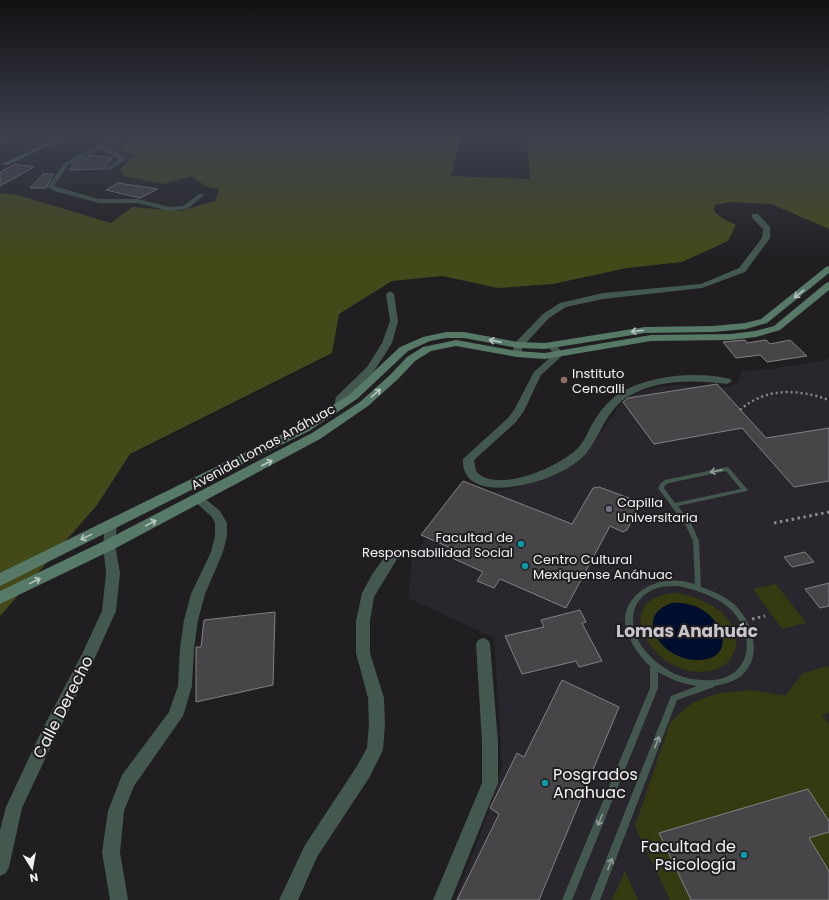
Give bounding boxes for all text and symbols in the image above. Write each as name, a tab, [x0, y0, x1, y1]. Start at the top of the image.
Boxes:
one-way arrow	[793, 289, 804, 298]
one-way arrow	[631, 327, 644, 334]
one-way arrow	[489, 337, 502, 345]
place label: Instituto Cencalli	[572, 364, 625, 398]
marker: Instituto Cencalli	[559, 375, 569, 385]
one-way arrow	[371, 389, 381, 398]
street label: Avenida Lomas Anáhuac	[187, 399, 339, 495]
one-way arrow	[260, 459, 272, 466]
one-way arrow	[710, 468, 723, 476]
place label: Capilla Universitaria	[617, 493, 698, 527]
marker: Capilla Universitaria	[604, 504, 614, 514]
one-way arrow	[145, 519, 157, 526]
place label: Facultad de Responsabilidad Social	[362, 528, 513, 562]
one-way arrow	[81, 534, 93, 541]
marker: Facultad de Responsabilidad Social	[516, 539, 526, 549]
place label: Centro Cultural Mexiquense Anáhuac	[533, 550, 673, 584]
marker: Centro Cultural Mexiquense Anáhuac	[520, 561, 530, 571]
one-way arrow	[29, 577, 41, 584]
district label: Lomas Anahuác	[616, 619, 758, 643]
street label: Calle Derecho	[27, 652, 99, 762]
one-way arrow	[653, 737, 661, 749]
place label: Posgrados Anahuac	[553, 763, 638, 804]
marker: Posgrados Anahuac	[540, 778, 550, 788]
one-way arrow	[596, 813, 603, 825]
place label: Facultad de Psicología	[641, 835, 736, 876]
north arrow	[12, 848, 52, 888]
marker: Facultad de Psicología	[739, 850, 749, 860]
one-way arrow	[606, 858, 614, 870]
text: N	[28, 869, 39, 886]

